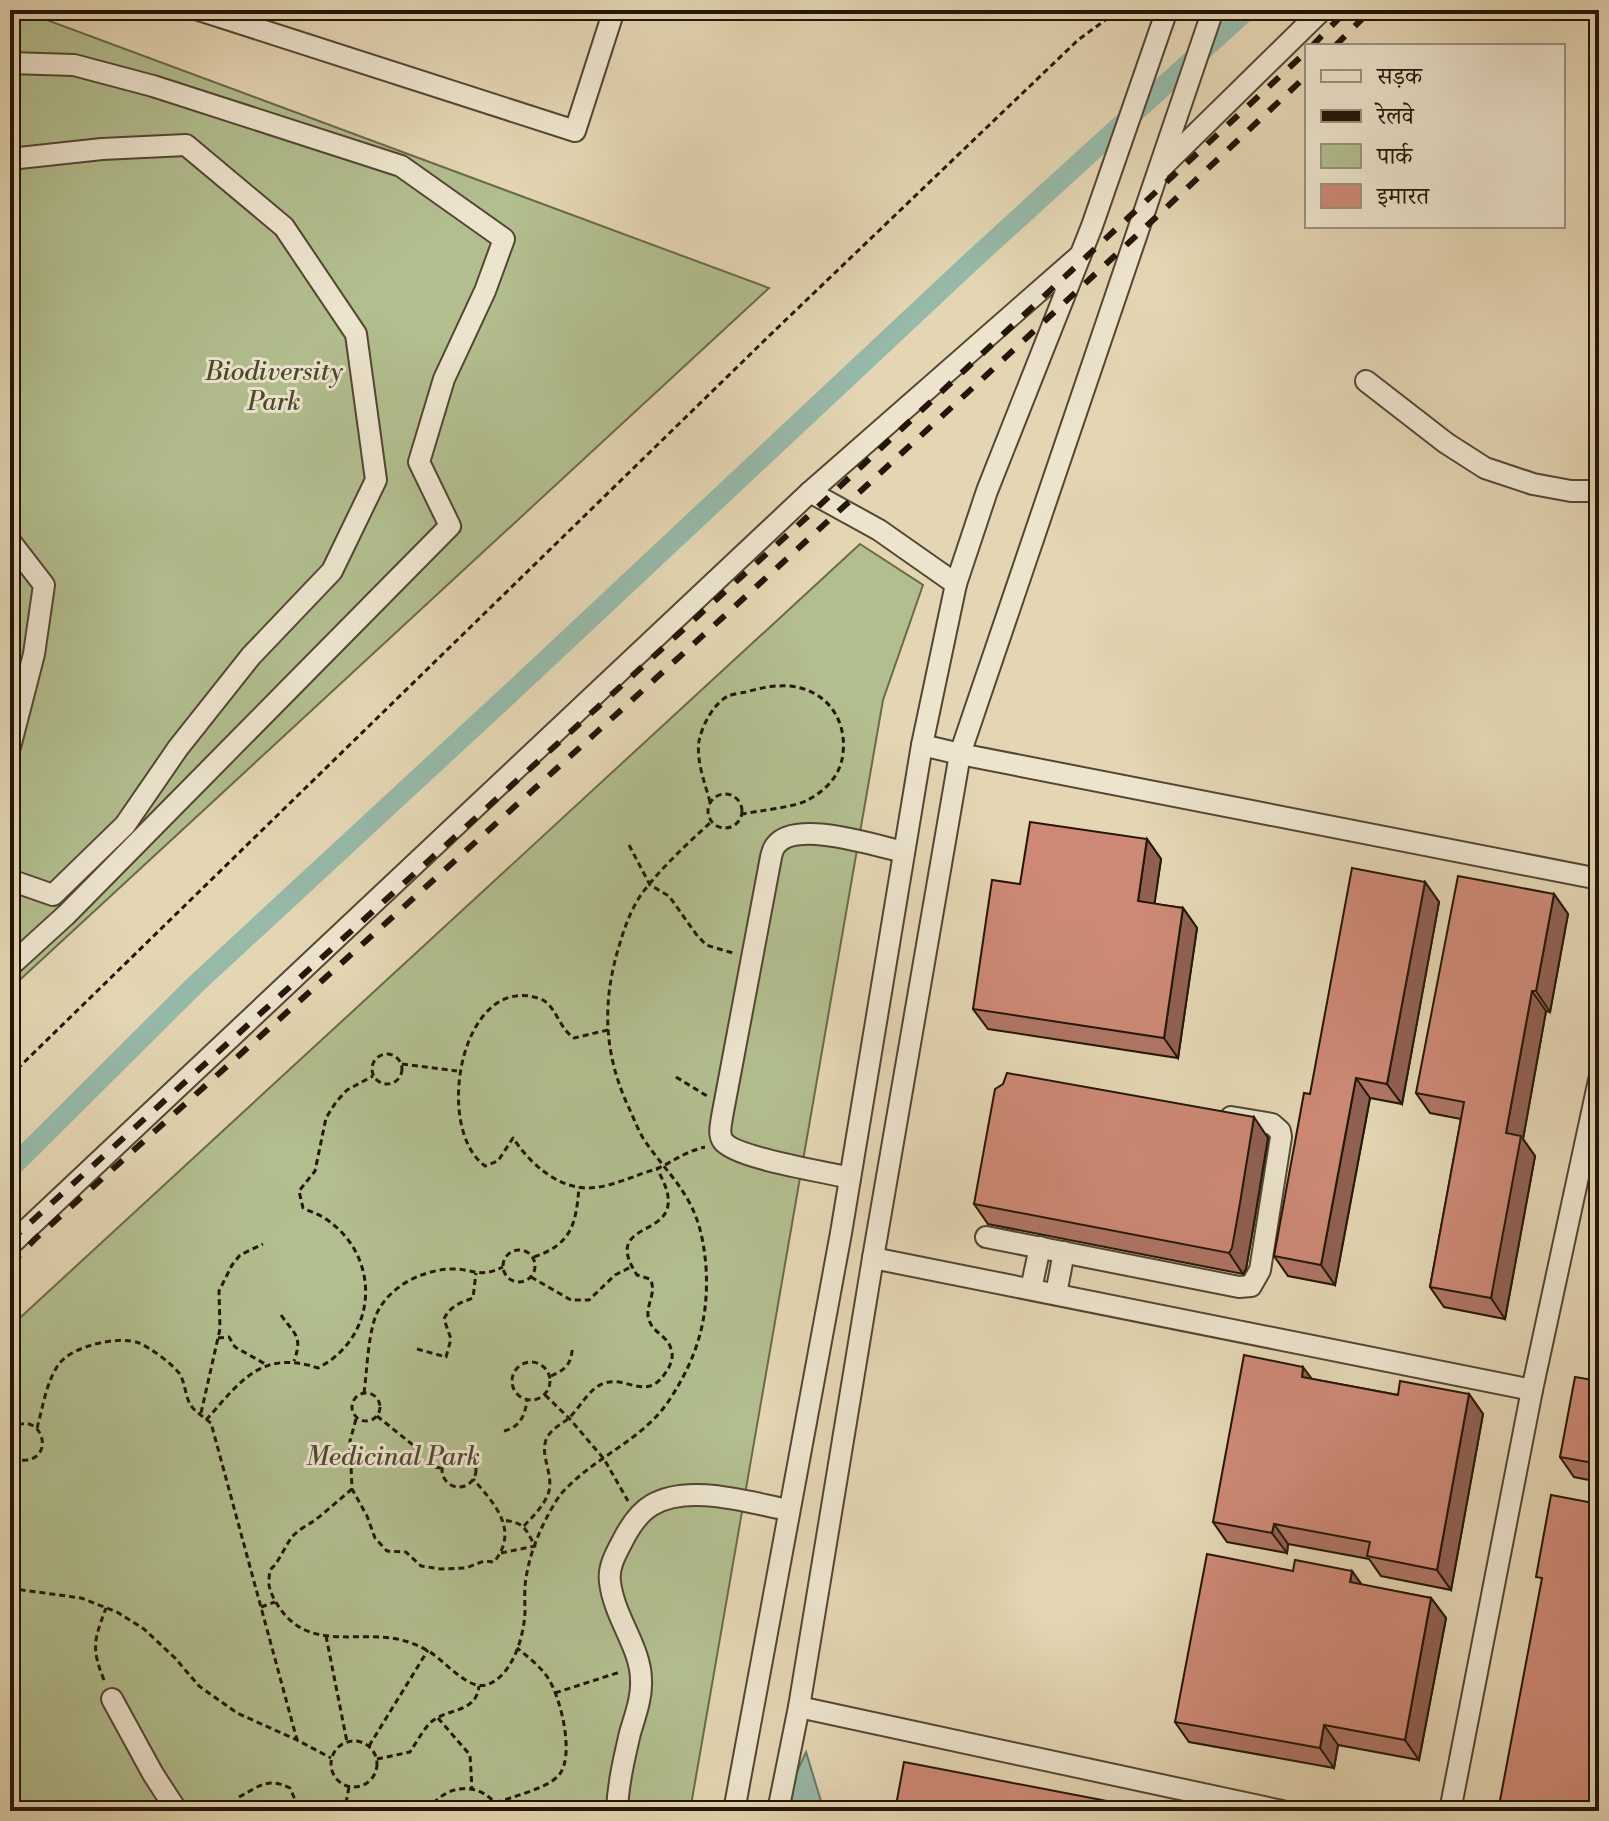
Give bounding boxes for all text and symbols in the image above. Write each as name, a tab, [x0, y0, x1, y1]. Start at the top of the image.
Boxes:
legend	[1305, 44, 1565, 228]
text: सड़क	[1376, 62, 1424, 92]
text: रेलवे	[1374, 102, 1416, 132]
text: पार्क	[1376, 142, 1414, 172]
text: इमारत	[1376, 182, 1430, 212]
park label: Biodiversity Park	[204, 356, 343, 418]
park label: Medicinal Park	[306, 1441, 480, 1473]

